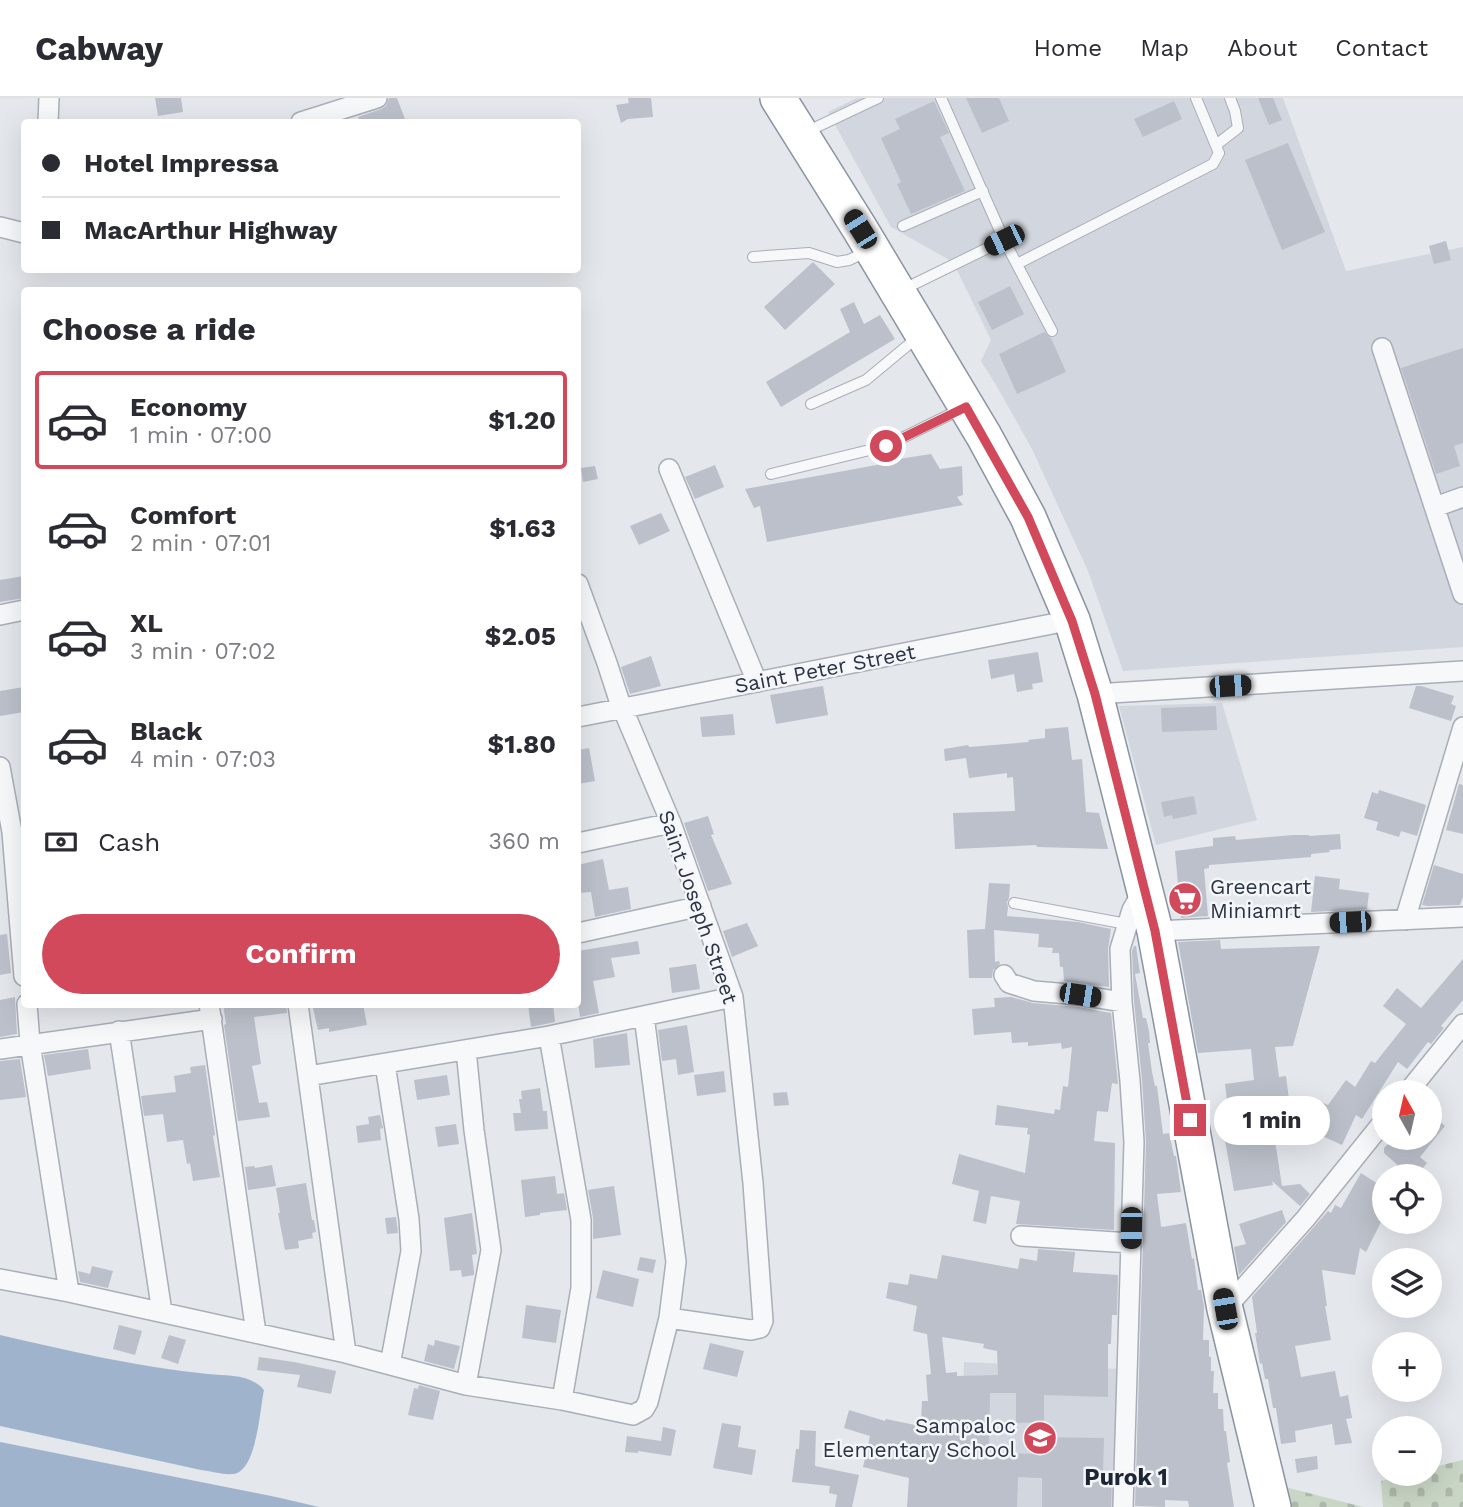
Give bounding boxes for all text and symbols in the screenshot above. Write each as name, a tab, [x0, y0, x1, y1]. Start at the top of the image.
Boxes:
text: Cabway	[35, 29, 163, 68]
text: Home	[1034, 34, 1102, 62]
text: Map	[1140, 34, 1189, 62]
text: About	[1227, 34, 1297, 62]
text: Contact	[1335, 34, 1428, 62]
text: Hotel Impressa	[84, 148, 279, 178]
car	[840, 206, 881, 252]
text: MacArthur Highway	[84, 215, 337, 245]
car	[981, 221, 1028, 259]
text: Choose a ride	[42, 310, 256, 348]
icon: car	[46, 389, 109, 452]
text: Economy	[130, 392, 247, 422]
text: $1.20	[488, 405, 556, 435]
text: 1 min · 07:00	[130, 422, 272, 449]
route start	[870, 430, 902, 462]
icon: car	[46, 497, 109, 560]
text: Comfort	[130, 500, 236, 530]
text: $1.63	[489, 513, 556, 543]
text: 2 min · 07:01	[130, 530, 271, 557]
icon: car	[46, 605, 109, 668]
text: XL	[130, 608, 163, 638]
text: $2.05	[485, 621, 556, 651]
text: 3 min · 07:02	[130, 638, 276, 665]
street label: Saint Peter Street	[733, 639, 917, 698]
car	[1209, 674, 1252, 698]
icon: car	[46, 713, 109, 776]
text: Black	[130, 716, 202, 746]
text: $1.80	[488, 729, 556, 759]
text: 4 min · 07:03	[130, 746, 276, 773]
street label: Saint Joseph Street	[654, 807, 743, 1007]
icon: cash	[42, 823, 80, 861]
text: Cash	[98, 827, 160, 857]
text: 360 m	[489, 828, 560, 855]
place label: Greencart Miniamrt	[1210, 874, 1311, 923]
supermarket icon: Greencart Miniamrt	[1166, 880, 1204, 918]
car	[1329, 910, 1372, 934]
button: Confirm	[42, 914, 560, 994]
car	[1058, 981, 1103, 1009]
north arrow	[1372, 1080, 1442, 1150]
map controls	[1372, 1080, 1442, 1486]
callout: 1 min	[1214, 1096, 1330, 1144]
route end	[1174, 1104, 1206, 1136]
text: 1 min	[1242, 1107, 1302, 1134]
button: locate	[1372, 1164, 1442, 1234]
car	[1121, 1207, 1142, 1249]
button: layers	[1372, 1248, 1442, 1318]
car	[1212, 1286, 1239, 1332]
button: +	[1372, 1332, 1442, 1402]
place label: Sampaloc Elementary School	[823, 1413, 1017, 1462]
button: −	[1372, 1416, 1442, 1486]
school or university icon: Sampaloc Elementary School	[1021, 1419, 1059, 1457]
district label: Purok 1	[1084, 1464, 1168, 1491]

